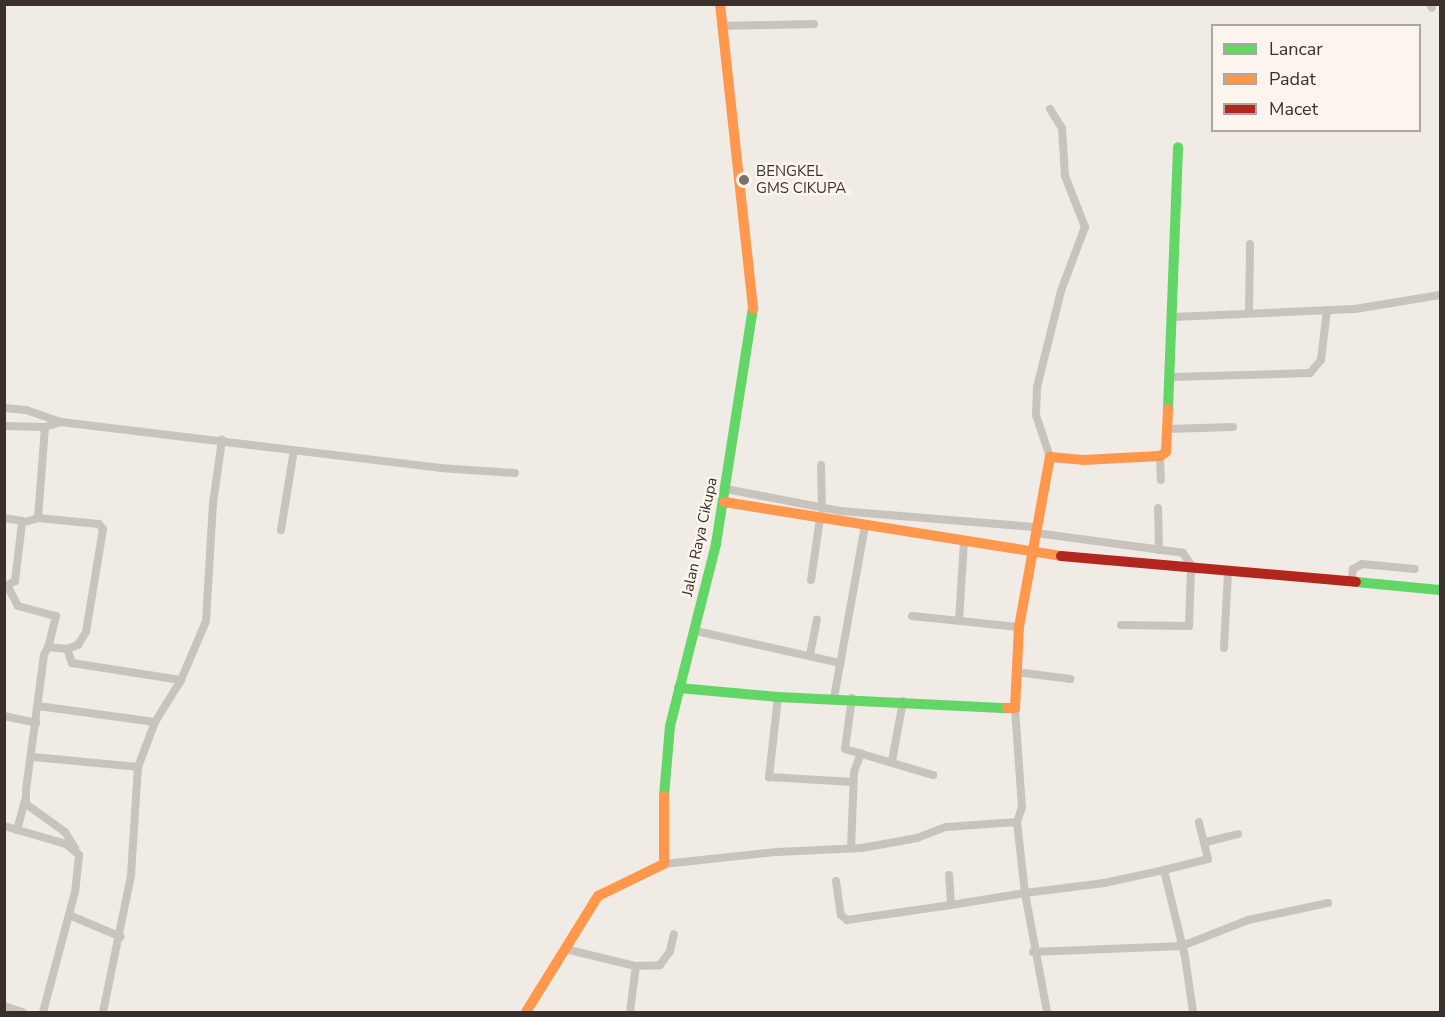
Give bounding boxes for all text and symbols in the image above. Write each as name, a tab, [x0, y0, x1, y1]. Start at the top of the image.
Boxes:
legend	[1211, 24, 1421, 132]
text: Lancar	[1269, 37, 1323, 61]
text: Padat	[1269, 67, 1316, 91]
text: Macet	[1269, 97, 1318, 121]
place label: BENGKEL GMS CIKUPA	[756, 162, 846, 197]
marker: BENGKEL GMS CIKUPA	[737, 173, 751, 187]
street label: Jalan Raya Cikupa	[679, 476, 721, 598]

